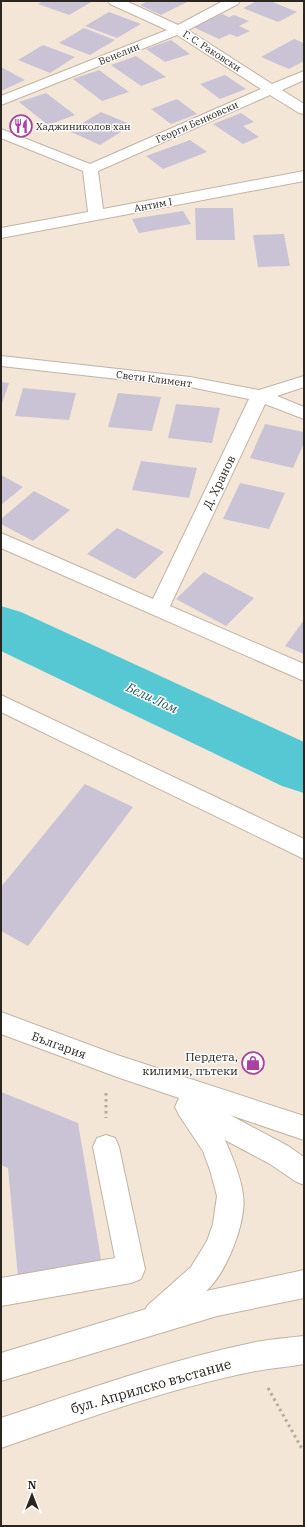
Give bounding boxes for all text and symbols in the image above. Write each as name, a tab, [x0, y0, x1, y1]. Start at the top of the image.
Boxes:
street label: Г. С. Раковски	[180, 27, 244, 75]
street label: Венелин	[97, 40, 142, 68]
street label: Георги Бенковски	[154, 98, 241, 146]
restaurant icon: Хаджиниколов хан	[8, 113, 34, 139]
place label: Хаджиниколов хан	[36, 120, 131, 133]
street label: Антим I	[133, 195, 173, 215]
street label: Свети Климент	[115, 368, 193, 390]
street label: Д. Хранов	[200, 452, 239, 511]
water label: Бели Лом	[123, 678, 181, 717]
street label: България	[30, 1028, 88, 1062]
place label: Пердета, килими, пътеки	[142, 1049, 238, 1078]
shop icon: Пердета, килими, пътеки	[240, 1050, 266, 1076]
street label: бул. Априлско въстание	[69, 1354, 233, 1418]
north arrow	[12, 1475, 52, 1515]
text: N	[28, 1478, 37, 1492]

